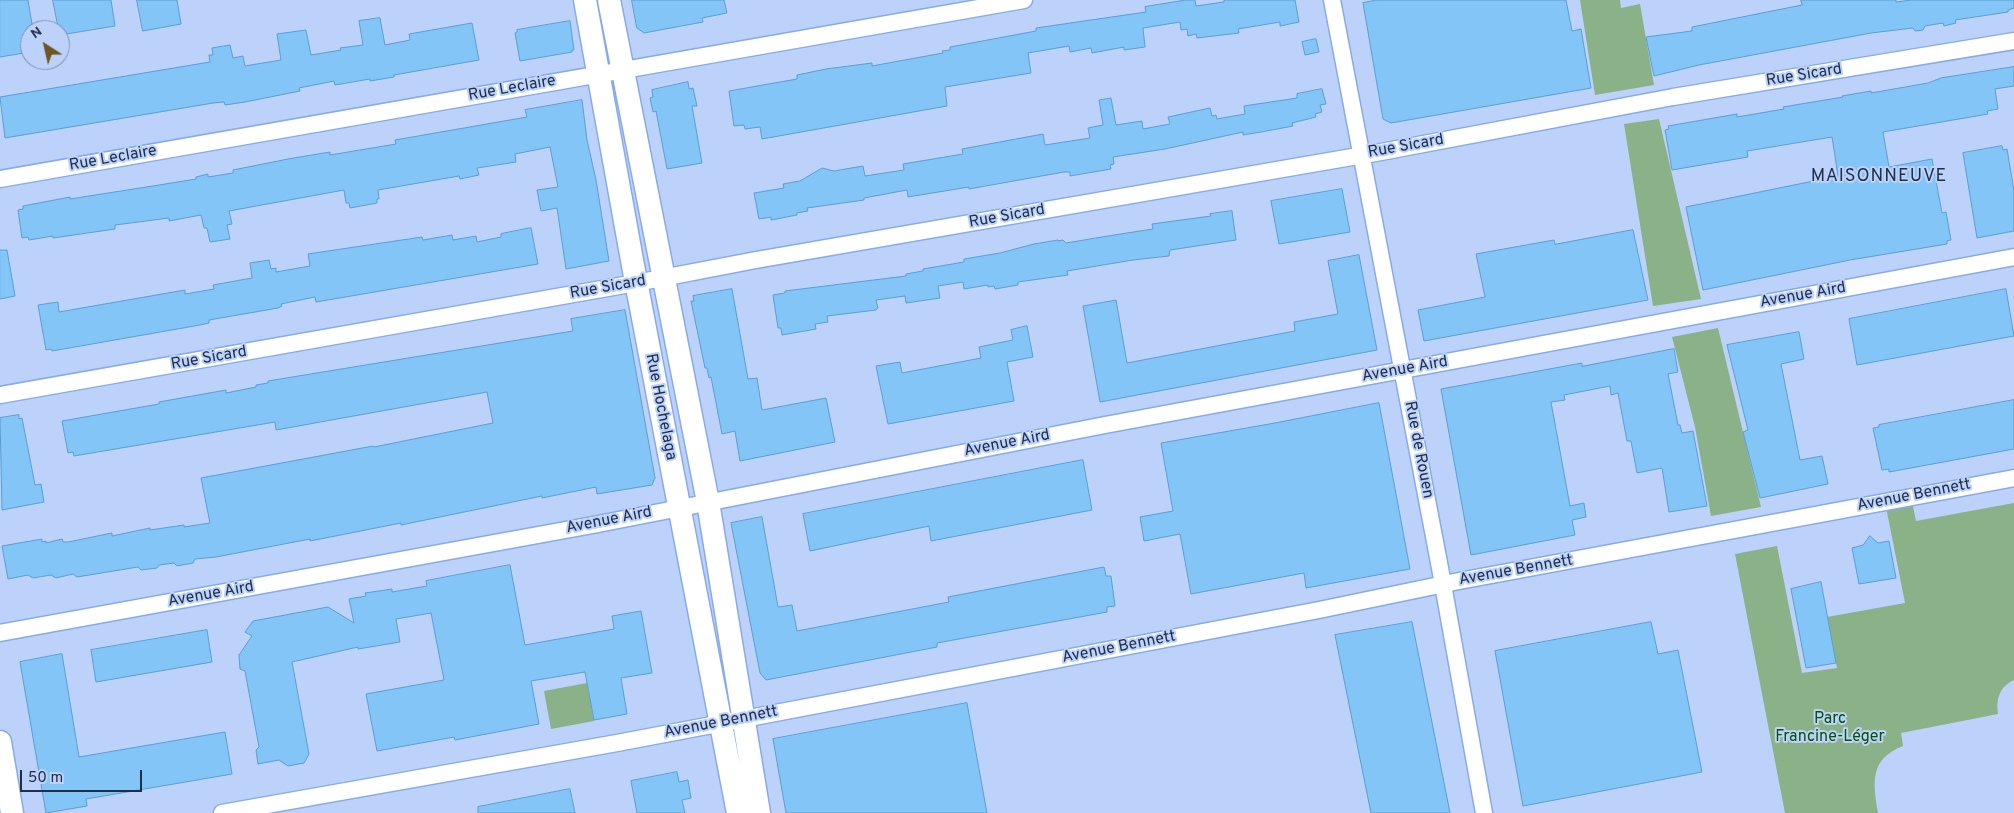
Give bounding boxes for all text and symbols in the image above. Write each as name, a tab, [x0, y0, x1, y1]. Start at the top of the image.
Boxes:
north arrow	[20, 20, 70, 70]
text: N	[28, 23, 46, 43]
street label: Rue Sicard	[1765, 61, 1843, 91]
street label: Rue Leclaire	[467, 72, 557, 106]
street label: Rue Sicard	[1367, 131, 1445, 163]
street label: Rue Leclaire	[68, 142, 158, 176]
district label: MAISONNEUVE	[1809, 166, 1949, 188]
street label: Rue Sicard	[968, 201, 1046, 233]
street label: Rue Sicard	[569, 272, 647, 304]
street label: Avenue Aird	[1758, 279, 1848, 313]
street label: Rue Sicard	[170, 343, 248, 375]
street label: Rue Hochelaga	[640, 352, 680, 462]
street label: Avenue Aird	[1360, 353, 1450, 387]
street label: Rue de Rouen	[1399, 400, 1437, 500]
street label: Avenue Aird	[962, 426, 1052, 462]
street label: Avenue Bennett	[1856, 476, 1972, 516]
street label: Avenue Aird	[564, 503, 654, 539]
street label: Avenue Bennett	[1457, 552, 1575, 590]
street label: Avenue Aird	[166, 578, 256, 612]
street label: Avenue Bennett	[1061, 628, 1177, 668]
street label: Avenue Bennett	[663, 703, 779, 743]
park label: Parc Francine-Léger	[1775, 710, 1885, 748]
scale bar	[22, 760, 145, 792]
text: 50 m	[28, 769, 63, 788]

